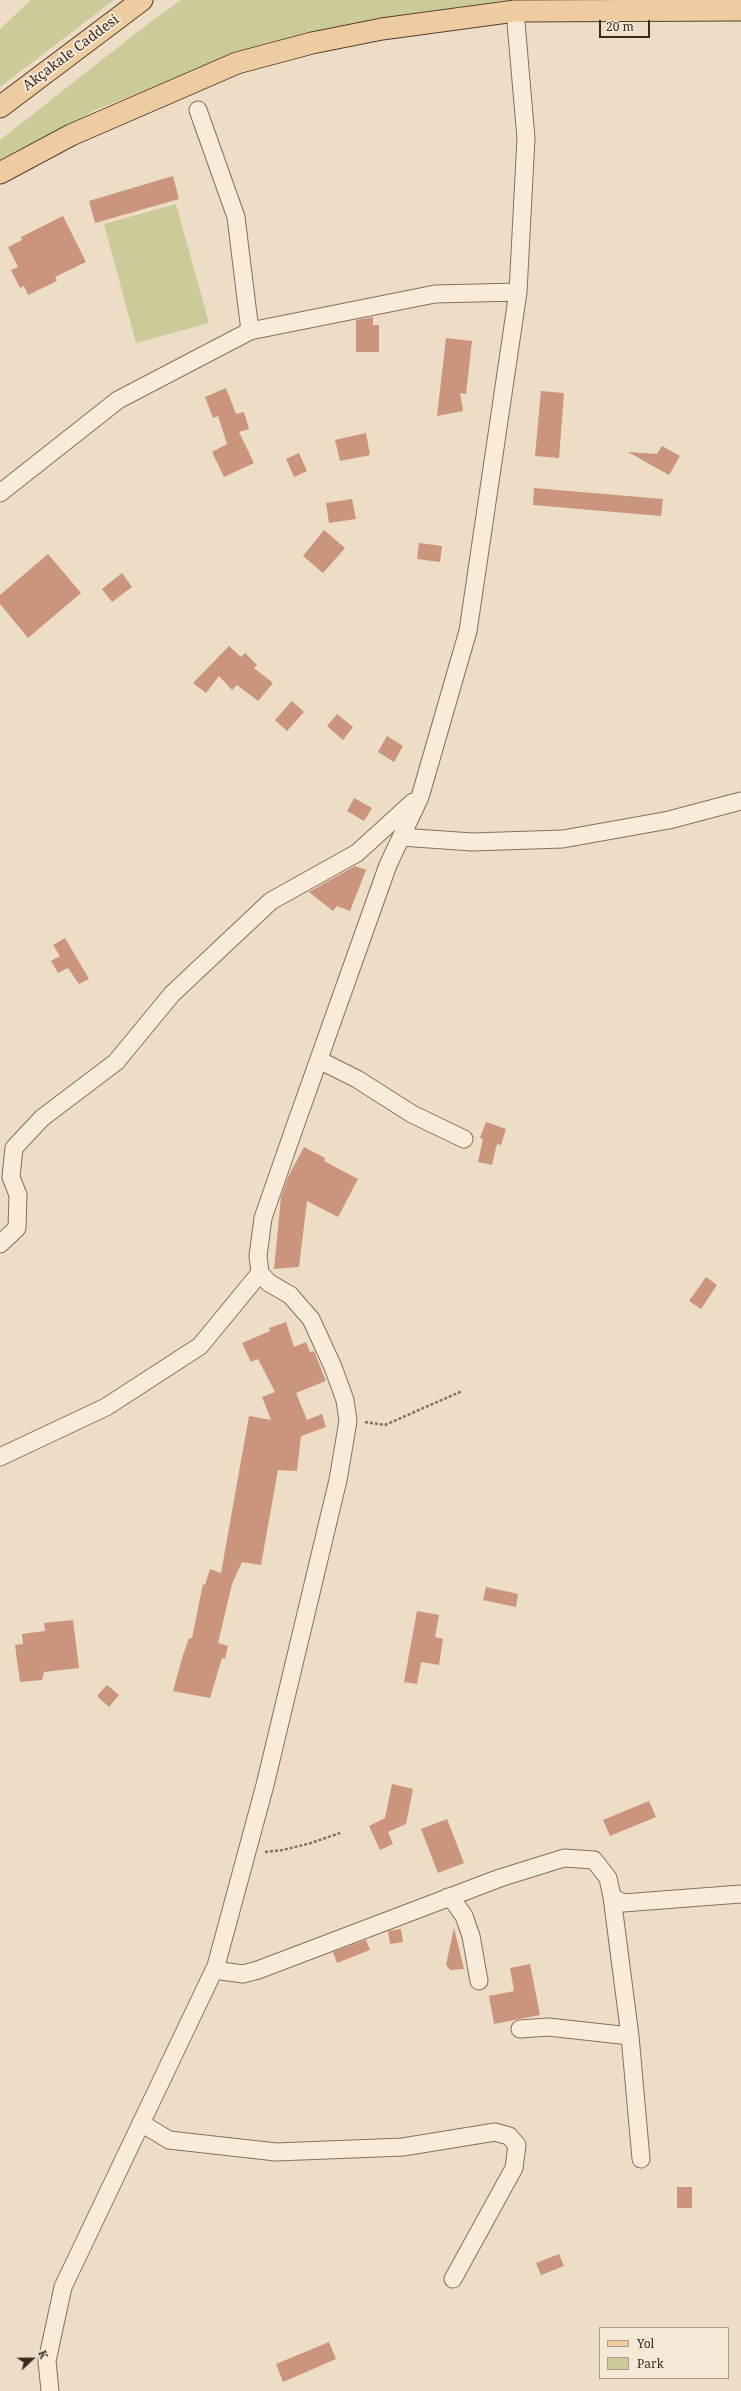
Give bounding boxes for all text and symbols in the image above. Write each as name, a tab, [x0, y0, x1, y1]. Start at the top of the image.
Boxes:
street label: Akçakale Caddesi	[20, 11, 122, 95]
scale bar	[601, 12, 652, 38]
text: 20 m	[606, 18, 634, 35]
legend	[599, 2327, 729, 2379]
text: Yol	[637, 2335, 654, 2352]
north arrow	[12, 2339, 52, 2379]
text: K	[35, 2348, 52, 2361]
text: Park	[637, 2355, 664, 2372]

